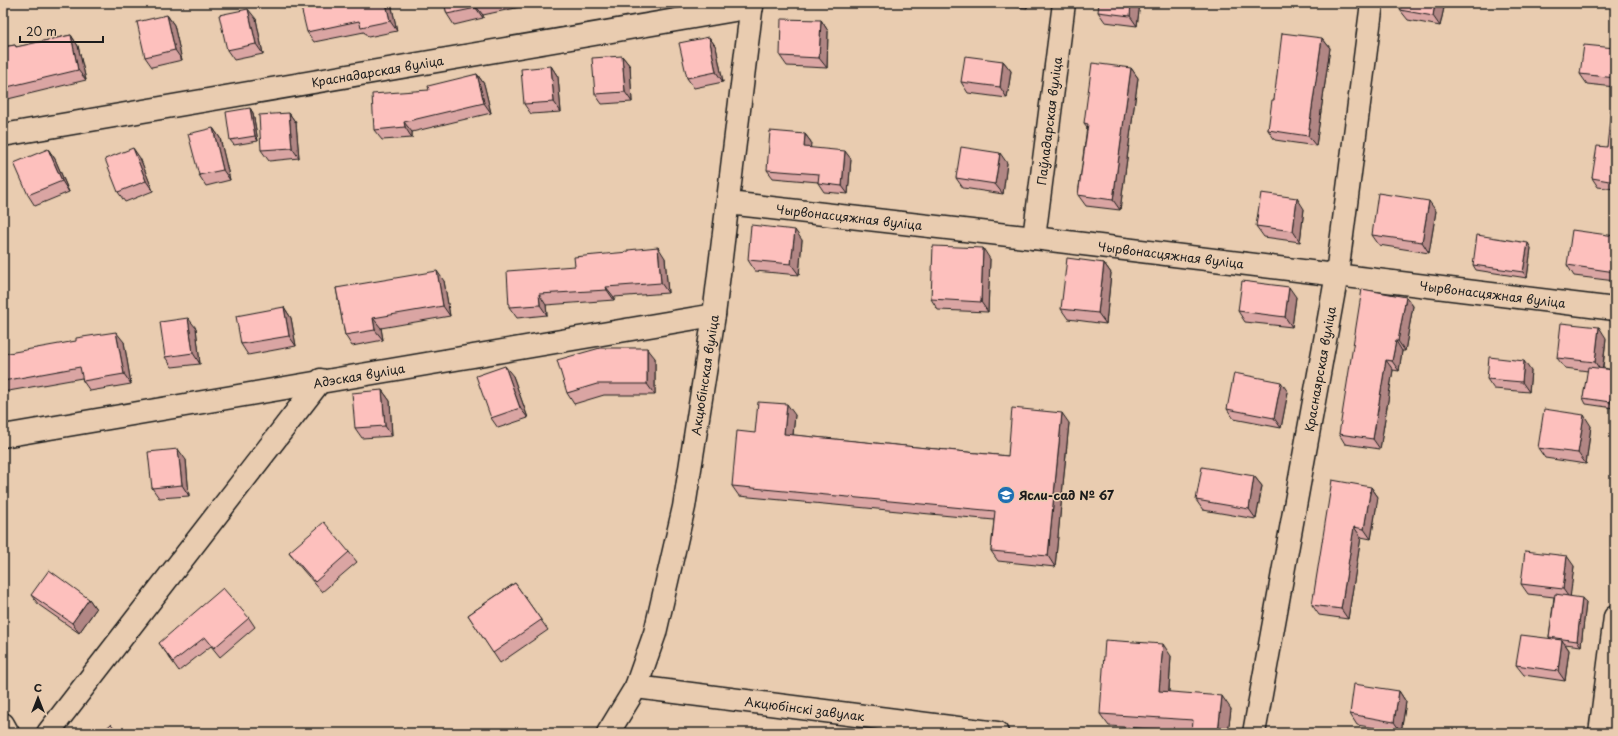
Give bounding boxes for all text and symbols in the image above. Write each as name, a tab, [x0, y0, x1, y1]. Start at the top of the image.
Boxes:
scale bar	[20, 18, 103, 44]
text: 20 m	[26, 22, 57, 40]
street label: Краснадарская вуліца	[310, 51, 446, 91]
street label: Паўладарская вуліца	[1032, 55, 1066, 186]
street label: Чырвонасцяжная вуліца	[775, 200, 924, 234]
street label: Чырвонасцяжная вуліца	[1097, 237, 1246, 273]
street label: Чырвонасцяжная вуліца	[1418, 276, 1567, 312]
street label: Краснаярская вуліца	[1300, 304, 1340, 433]
street label: Акцюбінская вуліца	[686, 313, 723, 437]
street label: Адэская вуліца	[312, 359, 407, 392]
school or university icon: Ясли-сад № 67	[996, 485, 1016, 505]
place label: Ясли-сад № 67	[1019, 486, 1114, 504]
north arrow	[18, 678, 58, 718]
text: С	[34, 679, 42, 696]
street label: Акцюбінскі завулак	[744, 692, 866, 725]

